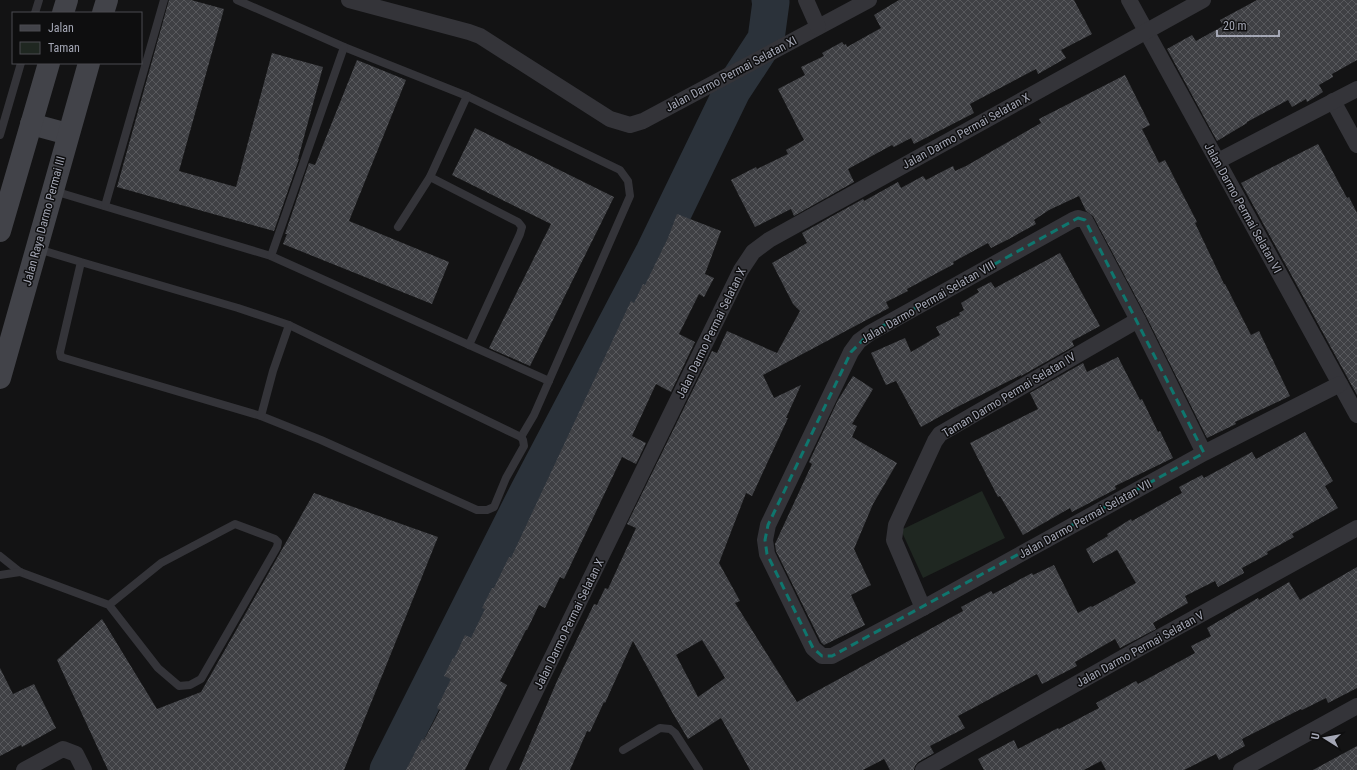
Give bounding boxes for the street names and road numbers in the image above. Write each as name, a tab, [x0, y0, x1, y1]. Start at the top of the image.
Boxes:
street label: Jalan Darmo Permai Selatan XI	[663, 33, 799, 115]
street label: Jalan Darmo Permai Selatan X	[900, 90, 1033, 172]
street label: Jalan Darmo Permai Selatan VI	[1201, 140, 1285, 276]
street label: Jalan Raya Darmo Permai III	[20, 155, 68, 287]
street label: Jalan Darmo Permai Selatan VIII	[858, 258, 998, 346]
street label: Jalan Darmo Permai Selatan X	[673, 265, 749, 401]
street label: Taman Darmo Permai Selatan IV	[940, 350, 1078, 440]
street label: Jalan Darmo Permai Selatan VII	[1016, 477, 1154, 561]
street label: Jalan Darmo Permai Selatan X	[531, 556, 607, 692]
street label: Jalan Darmo Permai Selatan V	[1074, 608, 1207, 690]

